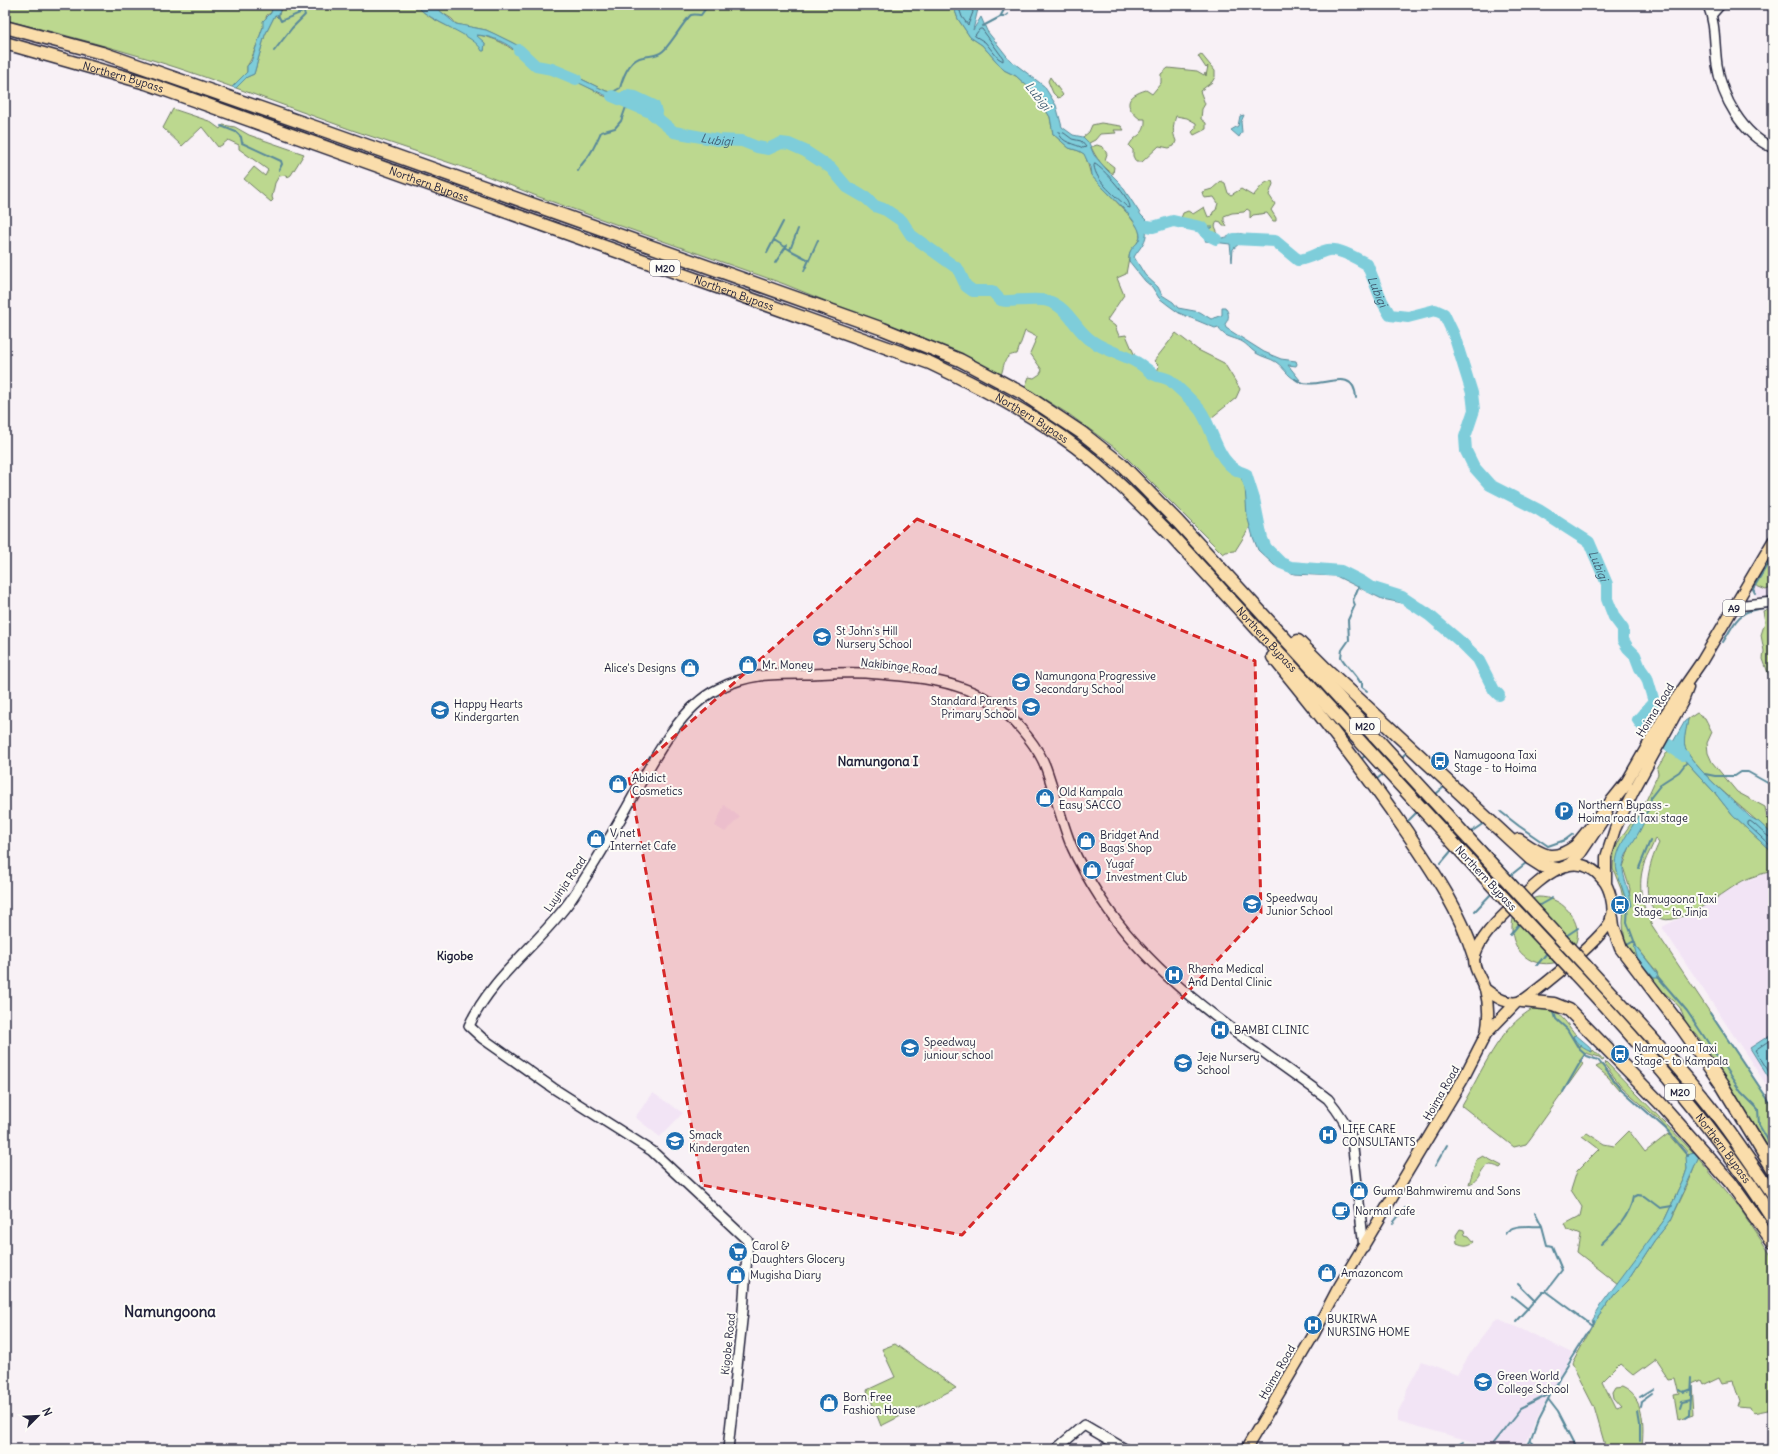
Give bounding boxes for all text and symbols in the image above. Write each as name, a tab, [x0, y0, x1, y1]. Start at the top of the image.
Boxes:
street label: Northern Bypass	[81, 58, 166, 96]
water label: Lubigi	[1022, 79, 1055, 114]
water label: Lubigi	[700, 130, 734, 148]
street label: Northern Bypass	[387, 163, 471, 205]
road number: M20	[650, 260, 680, 276]
street label: Northern Bypass	[692, 272, 776, 314]
water label: Lubigi	[1365, 274, 1392, 311]
street label: Northern Bypass	[993, 390, 1071, 446]
water label: Lubigi	[1586, 548, 1613, 584]
road number: A9	[1723, 600, 1745, 616]
street label: Northern Bypass	[1233, 604, 1300, 675]
place label: St John's Hill Nursery School	[836, 624, 912, 651]
school or university icon: St John's Hill Nursery School	[811, 626, 833, 648]
shop icon: Mr. Money	[737, 654, 759, 676]
street label: Nakibinge Road	[860, 655, 939, 677]
shop icon: Alice's Designs	[679, 657, 701, 679]
place label: Mr. Money	[762, 658, 813, 672]
place label: Alice's Designs	[604, 661, 676, 675]
place label: Namungona Progressive Secondary School	[1035, 669, 1156, 696]
school or university icon: Namungona Progressive Secondary School	[1010, 671, 1032, 693]
street label: Hoima Road	[1633, 680, 1677, 740]
place label: Standard Parents Primary School	[931, 694, 1017, 721]
school or university icon: Standard Parents Primary School	[1020, 696, 1042, 718]
place label: Happy Hearts Kindergarten	[454, 697, 523, 724]
school or university icon: Happy Hearts Kindergarten	[429, 699, 451, 721]
road number: M20	[1350, 718, 1380, 734]
place label: Namugoona Taxi Stage - to Hoima	[1454, 748, 1537, 775]
bus stop icon: Namugoona Taxi Stage - to Hoima	[1429, 750, 1451, 772]
district label: Namungona I	[837, 753, 919, 770]
place label: Abidict Cosmetics	[632, 771, 683, 798]
shop icon: Abidict Cosmetics	[607, 773, 629, 795]
place label: Old Kampala Easy SACCO	[1059, 785, 1123, 812]
shop icon: Old Kampala Easy SACCO	[1034, 787, 1056, 809]
place label: Northern Bypass - Hoima road Taxi stage	[1578, 798, 1688, 825]
parking icon: Northern Bypass - Hoima road Taxi stage	[1553, 800, 1575, 822]
place label: V net Internet Cafe	[610, 826, 676, 853]
shop icon: V net Internet Cafe	[585, 828, 607, 850]
place label: Bridget And Bags Shop	[1100, 828, 1159, 855]
shop icon: Bridget And Bags Shop	[1075, 830, 1097, 852]
street label: Northern Bypass	[1452, 843, 1520, 913]
street label: Luyinja Road	[541, 853, 590, 914]
place label: Yugaf Investment Club	[1106, 857, 1187, 884]
shop icon: Yugaf Investment Club	[1081, 859, 1103, 881]
place label: Speedway Junior School	[1266, 891, 1333, 918]
place label: Namugoona Taxi Stage - to Jinja	[1634, 892, 1717, 919]
school or university icon: Speedway Junior School	[1241, 893, 1263, 915]
bus stop icon: Namugoona Taxi Stage - to Jinja	[1609, 894, 1631, 916]
district label: Kigobe	[437, 948, 474, 964]
place label: Rhema Medical And Dental Clinic	[1188, 962, 1273, 989]
hospital icon: Rhema Medical And Dental Clinic	[1163, 964, 1185, 986]
hospital icon: BAMBI CLINIC	[1209, 1019, 1231, 1041]
place label: BAMBI CLINIC	[1234, 1023, 1309, 1037]
place label: Speedway juniour school	[923, 1035, 993, 1062]
school or university icon: Speedway juniour school	[899, 1037, 921, 1059]
place label: Namugoona Taxi Stage - to Kampala	[1634, 1041, 1728, 1068]
bus stop icon: Namugoona Taxi Stage - to Kampala	[1609, 1043, 1631, 1065]
place label: Jeje Nursery School	[1197, 1050, 1260, 1077]
school or university icon: Jeje Nursery School	[1172, 1052, 1194, 1074]
street label: Hoima Road	[1420, 1063, 1463, 1123]
road number: M20	[1665, 1084, 1695, 1100]
street label: Northern Bypass	[1693, 1111, 1754, 1186]
place label: LIFE CARE CONSULTANTS	[1342, 1122, 1416, 1149]
hospital icon: LIFE CARE CONSULTANTS	[1317, 1124, 1339, 1146]
place label: Smack Kindergaten	[689, 1128, 750, 1155]
school or university icon: Smack Kindergaten	[664, 1130, 686, 1152]
shop icon: Guma Bahmwiremu and Sons	[1348, 1180, 1370, 1202]
place label: Guma Bahmwiremu and Sons	[1373, 1184, 1521, 1198]
cafe icon: Normal cafe	[1330, 1200, 1352, 1222]
place label: Normal cafe	[1355, 1204, 1415, 1218]
place label: Carol & Daughters Glocery	[752, 1239, 845, 1266]
supermarket icon: Carol & Daughters Glocery	[727, 1241, 749, 1263]
shop icon: Amazoncom	[1316, 1262, 1338, 1284]
shop icon: Mugisha Diary	[725, 1264, 747, 1286]
place label: Amazoncom	[1341, 1266, 1403, 1280]
place label: Mugisha Diary	[750, 1268, 821, 1282]
district label: Namungoona	[124, 1302, 216, 1322]
street label: Kigobe Road	[718, 1312, 738, 1376]
place label: BUKIRWA NURSING HOME	[1327, 1312, 1410, 1339]
hospital icon: BUKIRWA NURSING HOME	[1302, 1314, 1324, 1336]
street label: Hoima Road	[1256, 1342, 1299, 1402]
place label: Green World College School	[1497, 1369, 1569, 1396]
school or university icon: Green World College School	[1472, 1371, 1494, 1393]
place label: Born Free Fashion House	[843, 1390, 915, 1417]
shop icon: Born Free Fashion House	[818, 1392, 840, 1414]
north arrow	[18, 1396, 58, 1436]
text: N	[39, 1406, 55, 1418]

